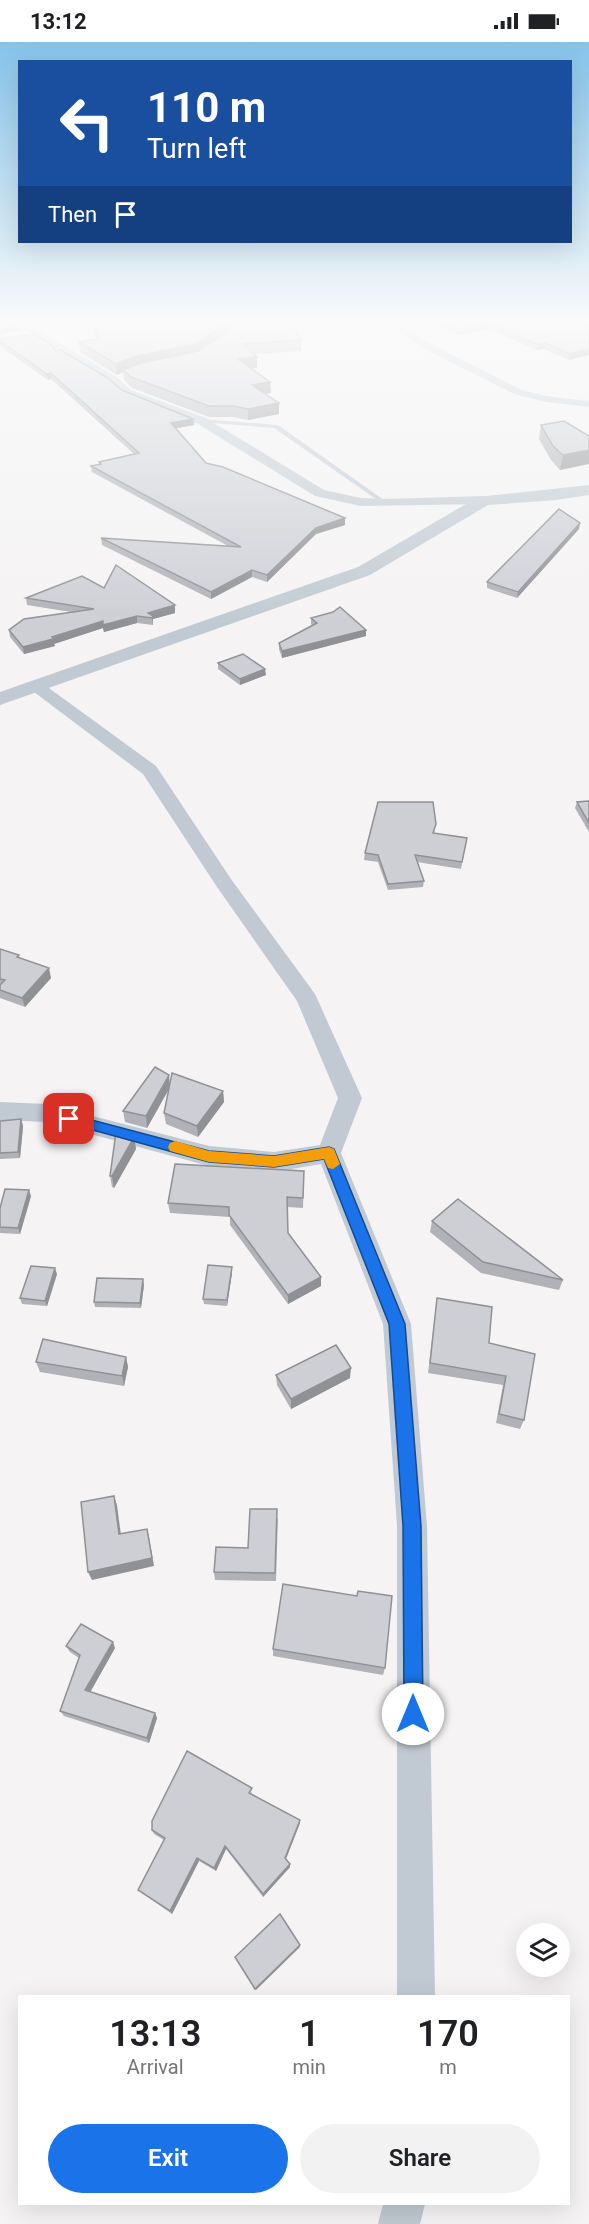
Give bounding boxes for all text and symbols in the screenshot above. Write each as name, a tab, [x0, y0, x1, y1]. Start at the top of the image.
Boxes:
text: 13:12	[30, 9, 87, 34]
text: 110 m	[147, 83, 266, 132]
icon: left	[48, 84, 126, 162]
text: Turn left	[147, 133, 247, 165]
icon: arrive	[109, 198, 142, 231]
text: Then	[48, 202, 97, 227]
pin	[43, 1093, 94, 1144]
icon: arrive	[52, 1102, 85, 1135]
position arrow	[381, 1682, 445, 1746]
map controls	[516, 1923, 570, 1977]
button: layers	[516, 1923, 570, 1977]
text: 13:13	[109, 2013, 201, 2055]
text: 1	[299, 2013, 319, 2055]
text: 170	[417, 2013, 479, 2055]
text: Arrival	[127, 2055, 184, 2079]
text: min	[292, 2055, 326, 2079]
text: m	[439, 2055, 457, 2079]
button: Exit	[48, 2124, 288, 2193]
button: Share	[300, 2124, 540, 2193]

